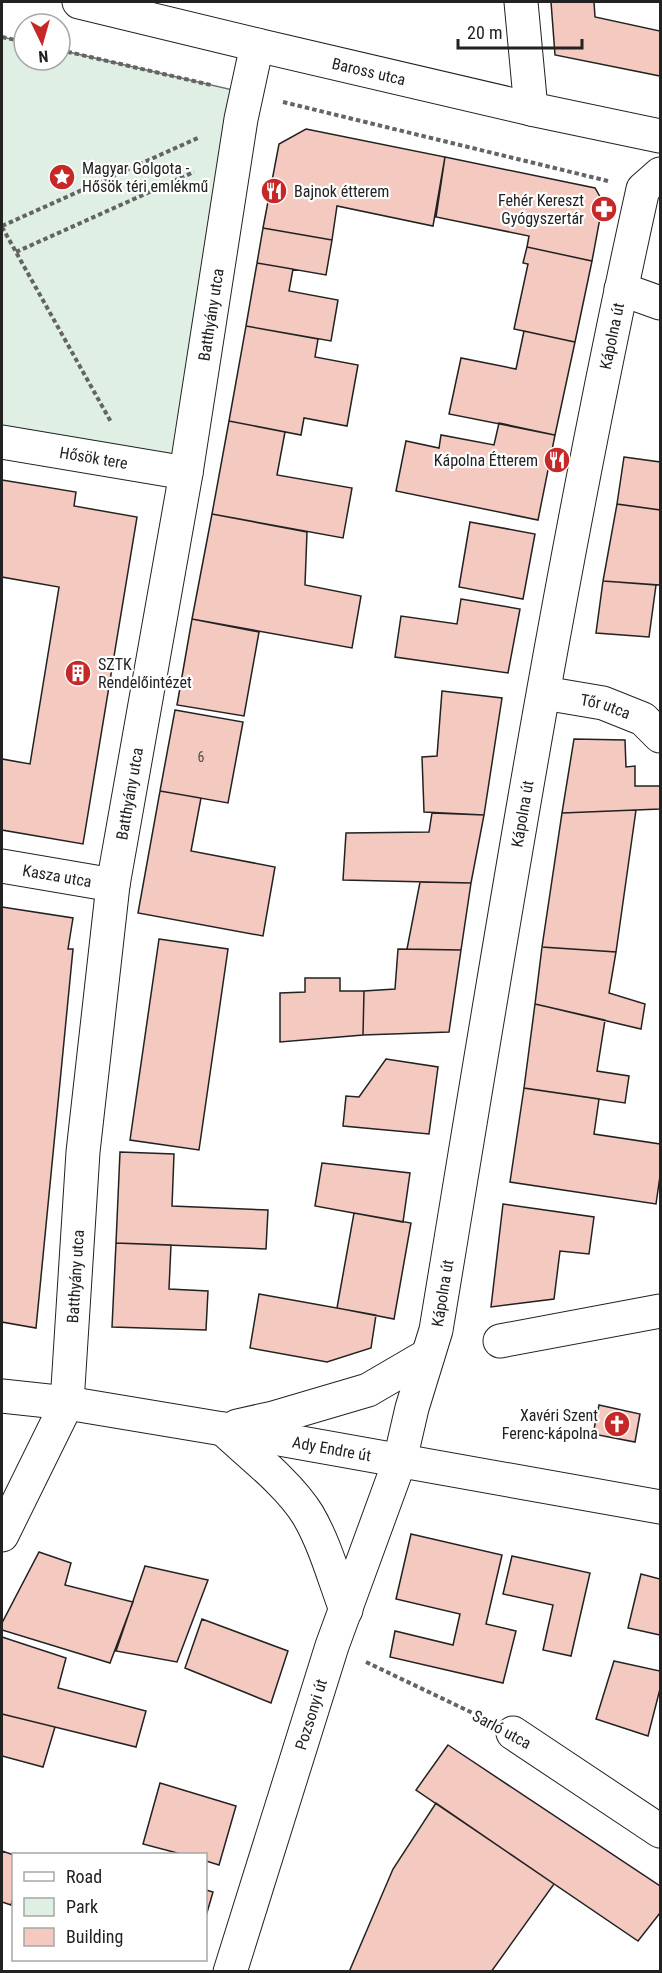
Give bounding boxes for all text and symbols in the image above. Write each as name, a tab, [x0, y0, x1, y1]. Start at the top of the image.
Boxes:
north arrow	[12, 12, 72, 72]
scale bar	[458, 12, 582, 50]
text: 20 m	[467, 22, 502, 43]
text: N	[38, 47, 49, 66]
street label: Baross utca	[330, 54, 407, 89]
place label: Magyar Golgota - Hősök téri emlékmű	[82, 159, 209, 196]
place icon: Magyar Golgota - Hősök téri emlékmű	[47, 162, 77, 192]
restaurant icon: Bajnok étterem	[259, 176, 289, 206]
place label: Bajnok étterem	[294, 182, 389, 201]
place label: Fehér Kereszt Gyógyszertár	[498, 191, 584, 228]
pharmacy icon: Fehér Kereszt Gyógyszertár	[589, 194, 619, 224]
street label: Batthyány utca	[195, 267, 228, 362]
street label: Kápolna út	[596, 301, 628, 371]
street label: Hősök tere	[58, 443, 129, 473]
restaurant icon: Kápolna Étterem	[542, 445, 572, 475]
place label: Kápolna Étterem	[434, 451, 538, 470]
place label: SZTK Rendelőintézet	[98, 655, 192, 692]
building icon: SZTK Rendelőintézet	[63, 658, 93, 688]
street label: Tőr utca	[579, 690, 633, 723]
street label: Batthyány utca	[112, 746, 147, 842]
house number: 6	[198, 749, 205, 765]
street label: Kápolna út	[507, 779, 538, 849]
street label: Kasza utca	[21, 861, 93, 891]
street label: Batthyány utca	[63, 1229, 88, 1324]
street label: Kápolna út	[428, 1258, 457, 1328]
place label: Xavéri Szent Ferenc-kápolna	[502, 1406, 598, 1443]
church icon: Xavéri Szent Ferenc-kápolna	[602, 1409, 632, 1439]
street label: Ady Endre út	[291, 1433, 373, 1465]
street label: Pozsonyi út	[291, 1676, 331, 1752]
street label: Sarló utca	[469, 1706, 534, 1753]
legend	[12, 1853, 207, 1961]
text: Road	[66, 1866, 102, 1887]
text: Park	[66, 1896, 98, 1917]
text: Building	[66, 1926, 123, 1947]

